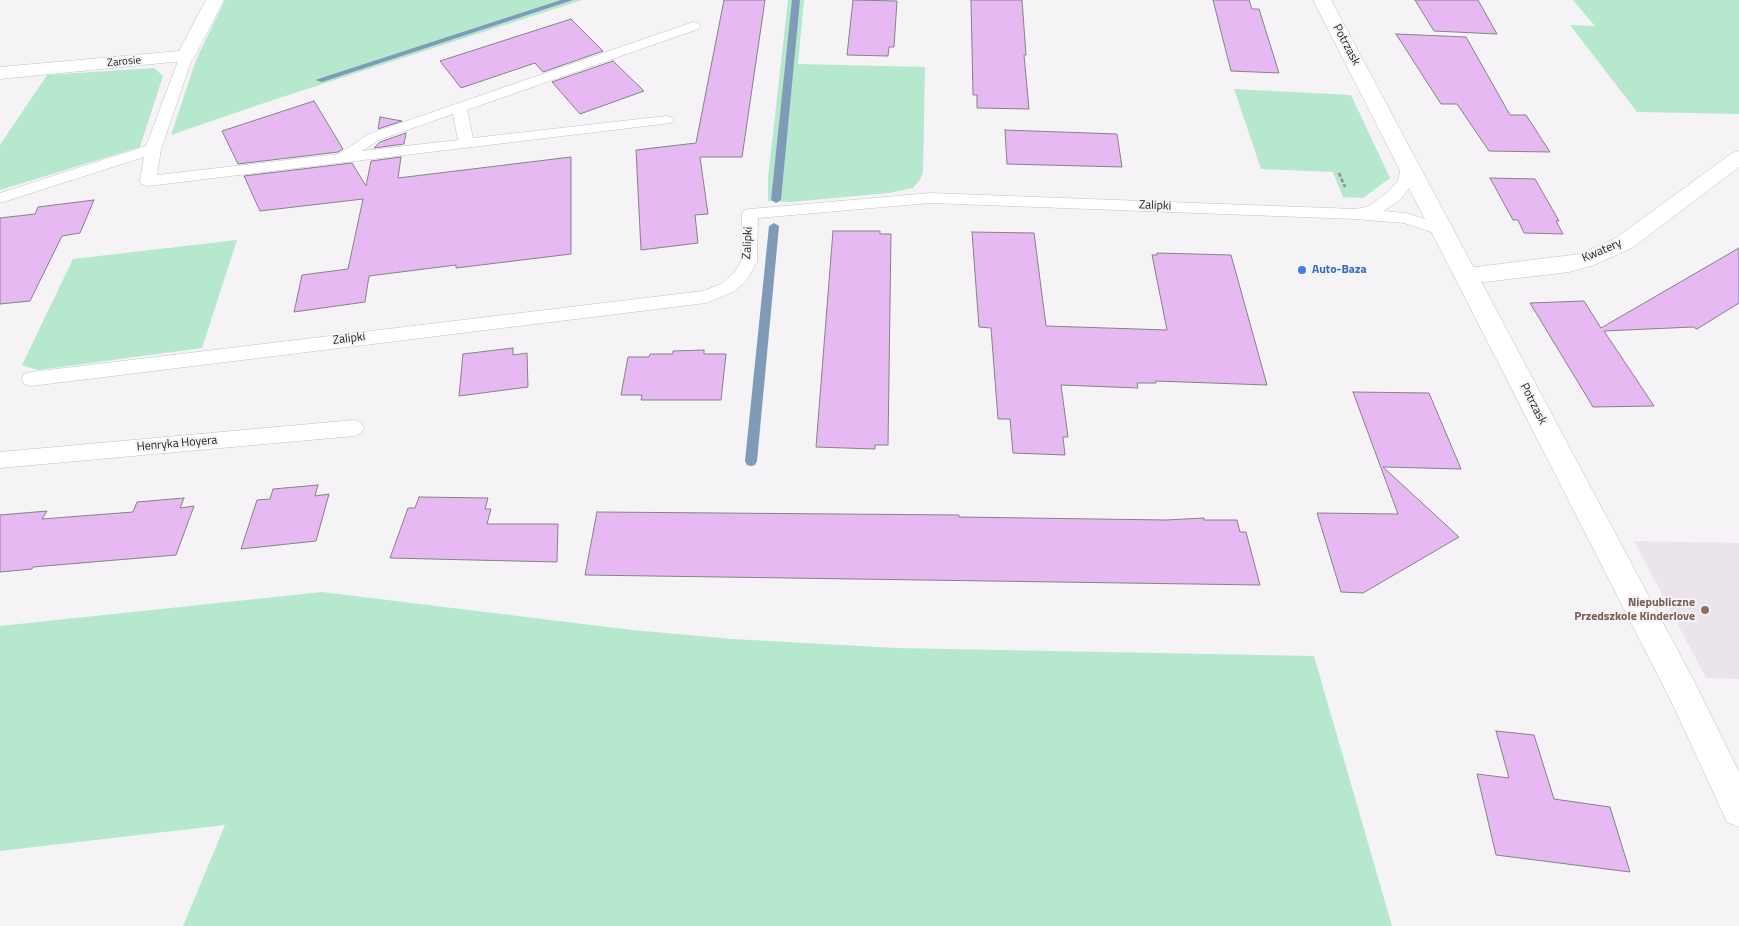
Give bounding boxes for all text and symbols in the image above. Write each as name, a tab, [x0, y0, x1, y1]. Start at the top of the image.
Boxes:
street label: Potrzask	[1329, 22, 1363, 68]
street label: Zarosie	[106, 54, 142, 70]
street label: Zalipki	[1138, 198, 1172, 214]
street label: Zalipki	[740, 226, 756, 260]
street label: Kwatery	[1580, 236, 1624, 266]
place label: Auto-Baza	[1312, 263, 1367, 277]
marker: Auto-Baza	[1296, 264, 1308, 276]
street label: Zalipki	[332, 330, 366, 348]
street label: Potrzask	[1516, 381, 1550, 427]
street label: Henryka Hoyera	[136, 433, 218, 455]
place label: Niepubliczne Przedszkole Kinderlove	[1574, 596, 1695, 624]
marker: Niepubliczne Przedszkole Kinderlove	[1699, 604, 1711, 616]

